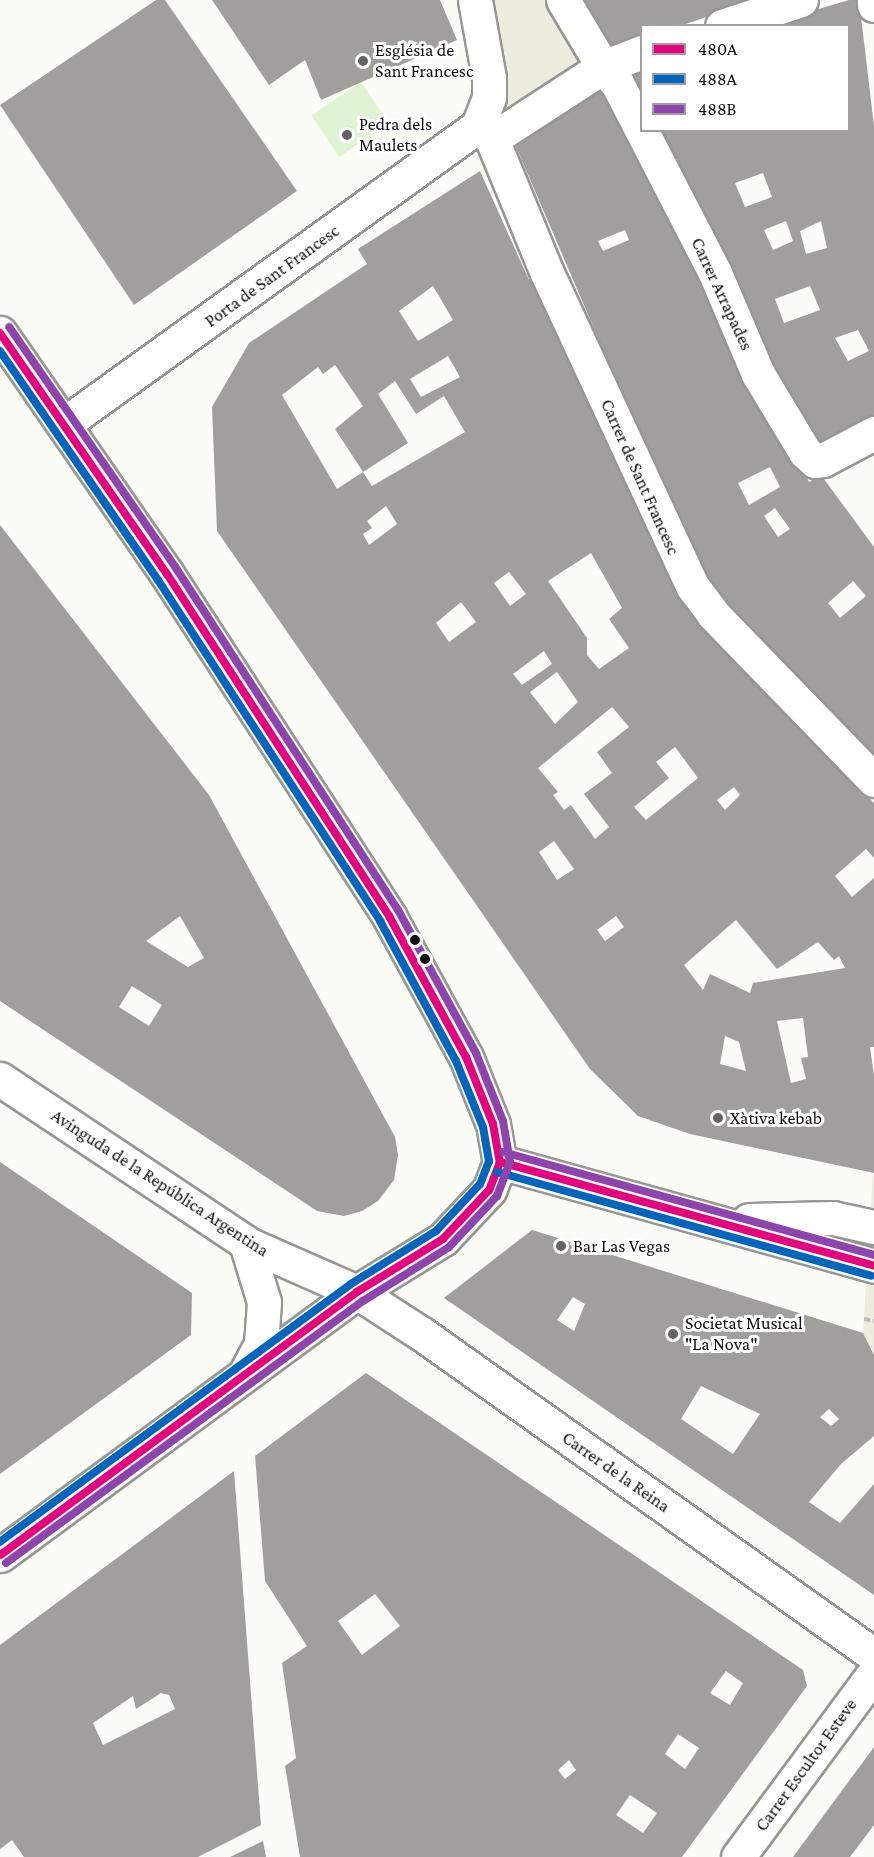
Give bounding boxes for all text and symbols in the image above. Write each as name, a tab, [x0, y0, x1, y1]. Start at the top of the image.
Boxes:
legend	[640, 24, 850, 132]
text: 480A	[698, 39, 737, 59]
place label: Església de Sant Francesc	[375, 40, 473, 82]
marker: Església de Sant Francesc	[356, 54, 370, 68]
text: 488A	[698, 69, 737, 89]
text: 488B	[698, 99, 736, 119]
place label: Pedra dels Maulets	[359, 114, 432, 156]
marker: Pedra dels Maulets	[340, 128, 354, 142]
street label: Porta de Sant Francesc	[201, 220, 343, 332]
street label: Carrer Arrapades	[686, 234, 758, 354]
street label: Carrer de Sant Francesc	[596, 396, 684, 558]
unlabelled marker	[409, 934, 421, 946]
unlabelled marker	[419, 953, 431, 965]
street label: Avinguda de la República Argentina	[47, 1105, 273, 1261]
place label: Xàtiva kebab	[730, 1107, 822, 1129]
marker: Xàtiva kebab	[711, 1111, 725, 1125]
place label: Bar Las Vegas	[573, 1235, 670, 1257]
marker: Bar Las Vegas	[554, 1239, 568, 1253]
place label: Societat Musical "La Nova"	[685, 1313, 803, 1356]
marker: Societat Musical "La Nova"	[666, 1327, 680, 1341]
street label: Carrer de la Reina	[558, 1427, 674, 1517]
street label: Carrer Escultor Esteve	[751, 1694, 861, 1836]

